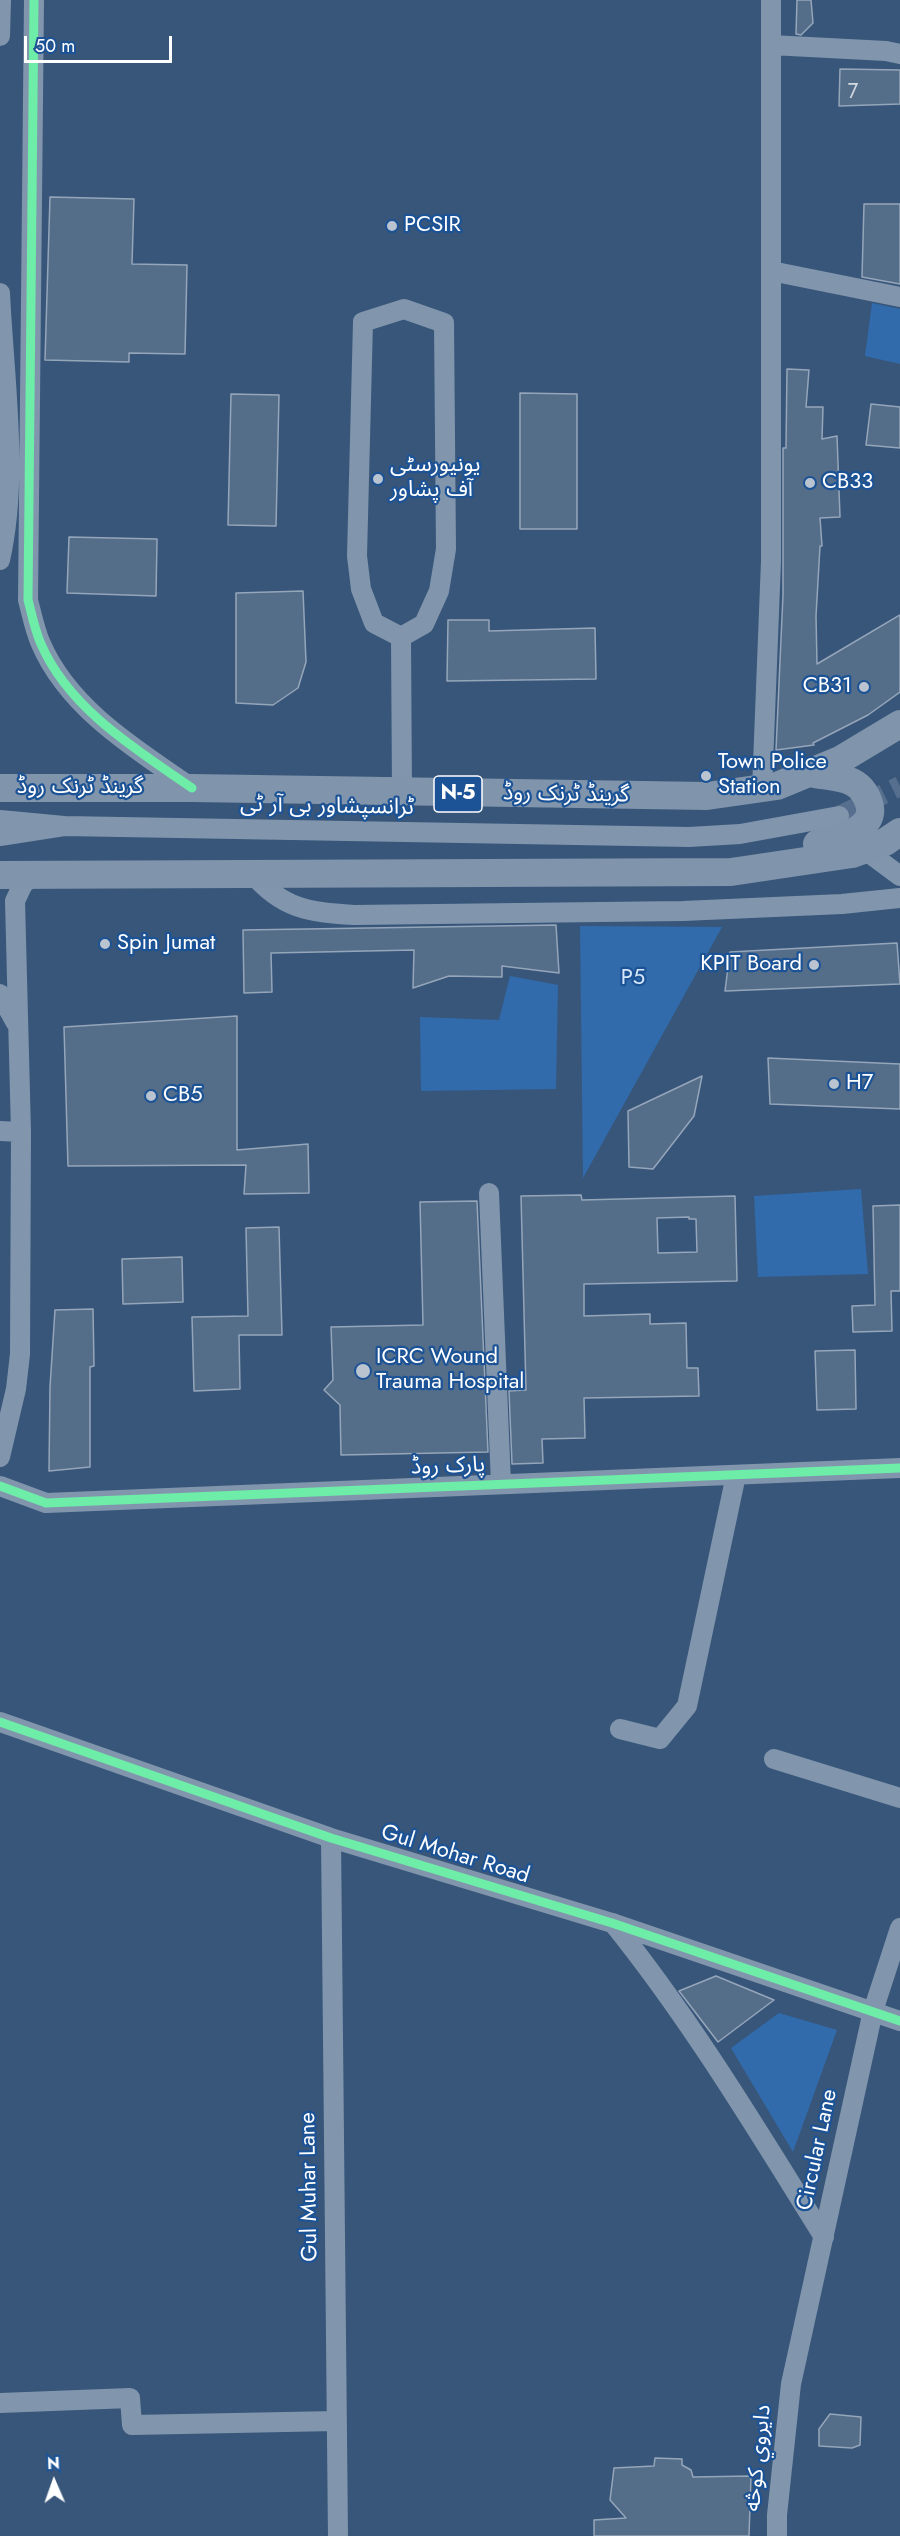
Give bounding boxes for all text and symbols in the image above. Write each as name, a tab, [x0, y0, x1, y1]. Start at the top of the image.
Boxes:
scale bar	[27, 24, 176, 62]
text: 50 m	[35, 33, 75, 59]
house number: 7	[848, 81, 858, 105]
place label: PCSIR	[404, 213, 461, 239]
marker: PCSIR	[385, 219, 399, 233]
place label: یونیورسٹی آف پشاور	[390, 453, 481, 505]
place label: CB33	[822, 470, 873, 496]
marker: یونیورسٹی آف پشاور	[371, 472, 385, 486]
marker: CB33	[803, 476, 817, 490]
place label: CB31	[803, 674, 852, 700]
marker: CB31	[857, 680, 871, 694]
place label: Town Police Station	[718, 750, 827, 802]
marker: Town Police Station	[699, 769, 713, 783]
street label: گرینڈ ٹرنک روڈ	[17, 775, 143, 801]
road number: N-5	[434, 776, 482, 812]
street label: گرینڈ ٹرنک روڈ	[503, 781, 629, 809]
street label: ٹرانسپشاور بی آر ٹی	[240, 792, 414, 822]
place label: Spin Jumat	[117, 931, 215, 957]
marker: Spin Jumat	[98, 937, 112, 951]
place label: KPIT Board	[700, 952, 802, 978]
marker: KPIT Board	[807, 958, 821, 972]
park label: P5	[621, 966, 645, 992]
place label: H7	[846, 1071, 873, 1097]
marker: H7	[827, 1077, 841, 1091]
place label: CB5	[163, 1083, 203, 1109]
marker: CB5	[144, 1089, 158, 1103]
place label: ICRC Wound Trauma Hospital	[376, 1345, 524, 1396]
marker: ICRC Wound Trauma Hospital	[354, 1362, 372, 1380]
street label: پارک روڈ	[410, 1453, 486, 1481]
street label: Gul Mohar Road	[378, 1820, 532, 1890]
street label: Circular Lane	[792, 2087, 844, 2213]
street label: Gul Muhar Lane	[295, 2112, 325, 2262]
street label: دایروي کوڅه	[740, 2403, 778, 2513]
north arrow	[24, 2452, 84, 2512]
text: N	[47, 2452, 60, 2475]

